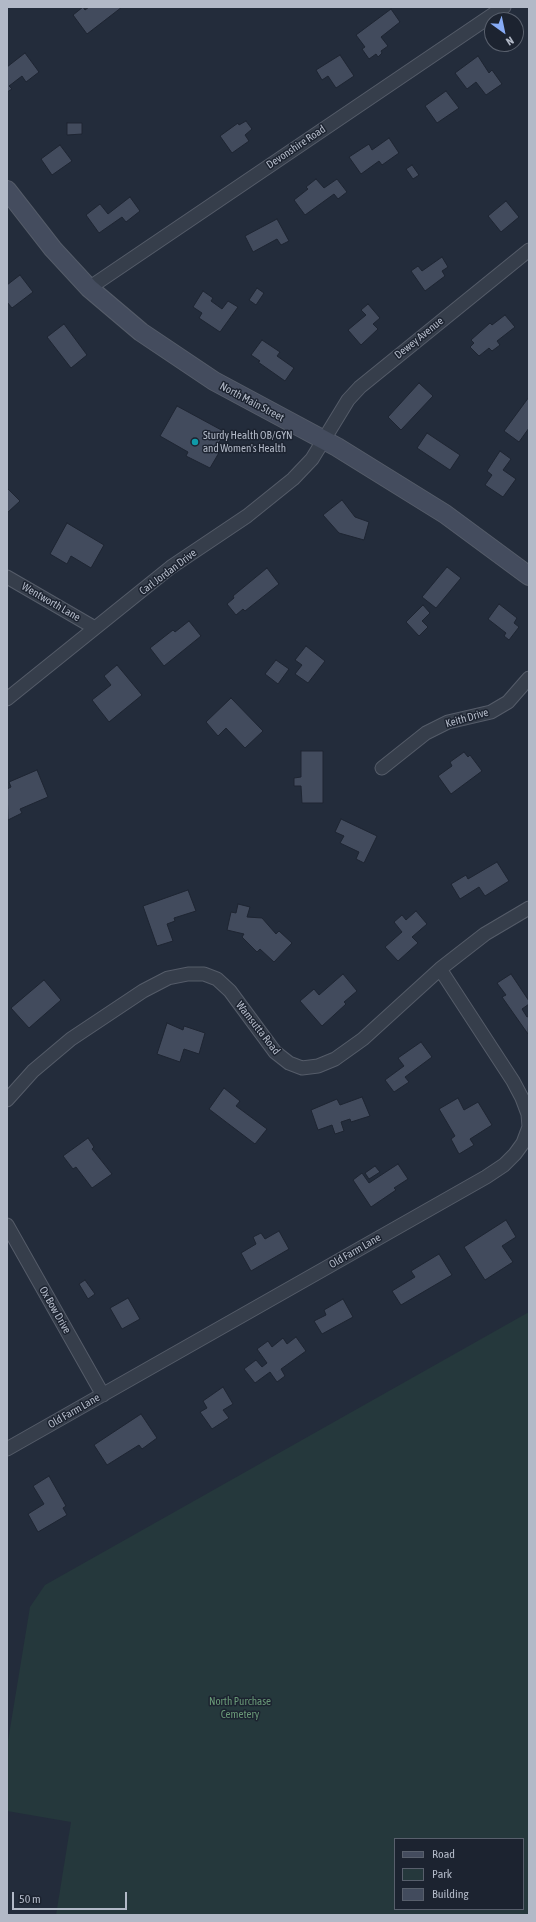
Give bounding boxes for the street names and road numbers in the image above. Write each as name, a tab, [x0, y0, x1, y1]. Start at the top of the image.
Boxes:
street label: Devonshire Road	[264, 122, 328, 172]
street label: Dewey Avenue	[392, 314, 446, 362]
street label: North Main Street	[218, 380, 286, 424]
street label: Carl Jordan Drive	[137, 546, 199, 598]
street label: Wentworth Lane	[19, 580, 83, 624]
street label: Keith Drive	[444, 706, 490, 730]
street label: Wamsutta Road	[233, 999, 283, 1057]
street label: Old Farm Lane	[327, 1231, 383, 1271]
street label: Ox Bow Drive	[36, 1284, 74, 1336]
street label: Old Farm Lane	[46, 1391, 102, 1431]

